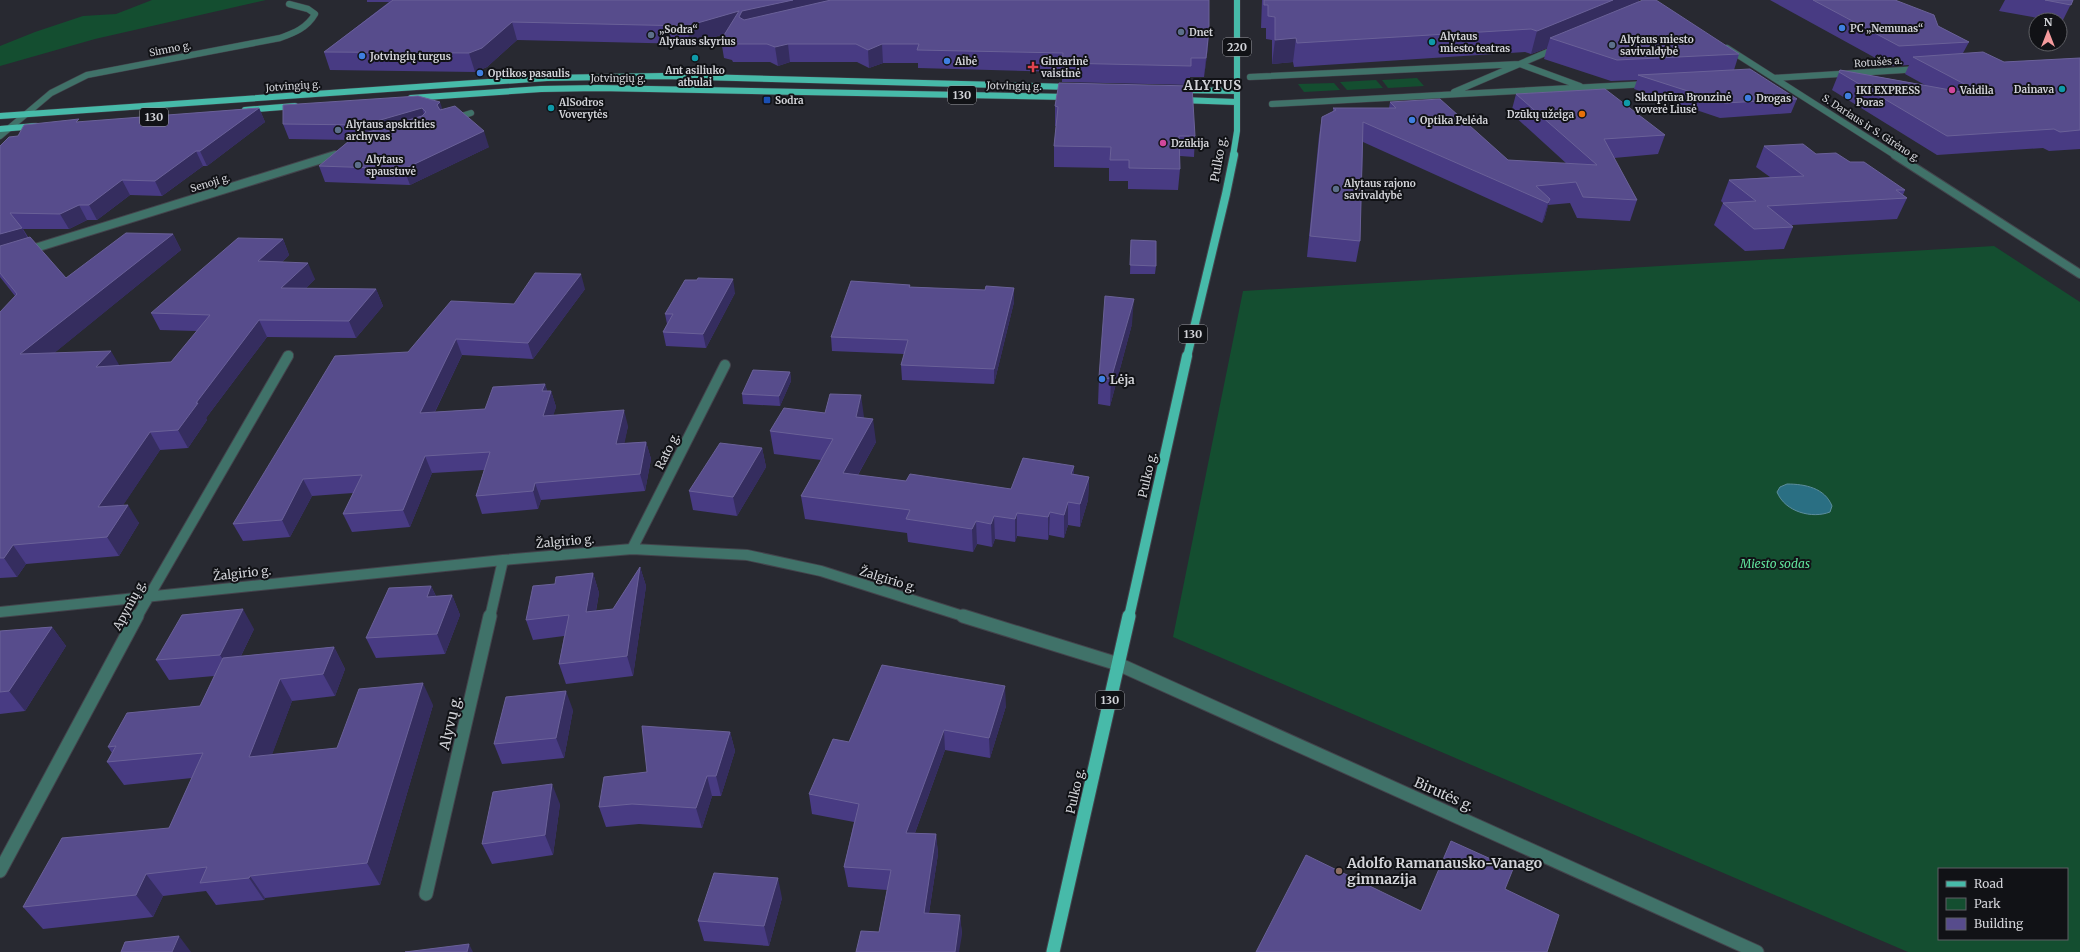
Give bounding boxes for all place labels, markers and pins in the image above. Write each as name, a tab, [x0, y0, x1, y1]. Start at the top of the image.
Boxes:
place label: PC „Nemunas“	[1850, 22, 1923, 35]
place label: „Sodra“ Alytaus skyrius	[658, 23, 736, 48]
marker: PC „Nemunas“	[1837, 23, 1847, 33]
place label: Dnet	[1189, 26, 1213, 39]
marker: Dnet	[1176, 27, 1186, 37]
marker: „Sodra“ Alytaus skyrius	[646, 30, 656, 40]
place label: Alytaus miesto teatras	[1439, 30, 1510, 55]
place label: Alytaus miesto savivaldybė	[1619, 33, 1694, 58]
marker: Alytaus miesto teatras	[1427, 37, 1437, 47]
marker: Alytaus miesto savivaldybė	[1607, 40, 1617, 50]
place label: Jotvingių turgus	[369, 50, 451, 63]
marker: Jotvingių turgus	[357, 51, 367, 61]
marker: Ant asiliuko atbulai	[690, 53, 700, 63]
place label: Aibė	[954, 55, 978, 68]
place label: Gintarinė vaistinė	[1040, 55, 1089, 80]
marker: Aibė	[942, 56, 952, 66]
marker: Gintarinė vaistinė	[1028, 62, 1038, 72]
place label: Ant asiliuko atbulai	[664, 64, 725, 89]
place label: Optikos pasaulis	[488, 67, 570, 80]
marker: Optikos pasaulis	[475, 68, 485, 78]
place label: Dainava	[2014, 83, 2054, 96]
place label: IKI EXPRESS Poras	[1856, 84, 1920, 109]
place label: Vaidila	[1959, 84, 1994, 97]
marker: Dainava	[2057, 84, 2067, 94]
marker: Vaidila	[1947, 85, 1957, 95]
place label: Skulptūra Bronzinė voverė Liusė	[1634, 91, 1732, 116]
marker: IKI EXPRESS Poras	[1843, 91, 1853, 101]
place label: Drogas	[1756, 92, 1791, 105]
marker: Drogas	[1743, 93, 1753, 103]
place label: Sodra	[775, 94, 804, 107]
marker: Sodra	[762, 95, 772, 105]
place label: AlSodros Voverytės	[558, 96, 608, 121]
marker: Skulptūra Bronzinė voverė Liusė	[1622, 98, 1632, 108]
marker: AlSodros Voverytės	[546, 103, 556, 113]
place label: Dzūkų užeiga	[1507, 108, 1574, 121]
marker: Dzūkų užeiga	[1577, 109, 1587, 119]
place label: Optika Pelėda	[1420, 114, 1488, 127]
marker: Optika Pelėda	[1407, 115, 1417, 125]
place label: Alytaus apskrities archyvas	[345, 118, 435, 143]
marker: Alytaus apskrities archyvas	[333, 125, 343, 135]
place label: Dzūkija	[1171, 137, 1210, 150]
marker: Dzūkija	[1158, 138, 1168, 148]
place label: Alytaus spaustuvė	[365, 153, 417, 178]
marker: Alytaus spaustuvė	[353, 160, 363, 170]
place label: Alytaus rajono savivaldybė	[1343, 177, 1416, 202]
marker: Alytaus rajono savivaldybė	[1331, 184, 1341, 194]
place label: Lėja	[1110, 372, 1135, 387]
marker: Lėja	[1097, 374, 1107, 384]
place label: Adolfo Ramanausko-Vanago gimnazija	[1346, 854, 1542, 888]
marker: Adolfo Ramanausko-Vanago gimnazija	[1334, 866, 1344, 876]

